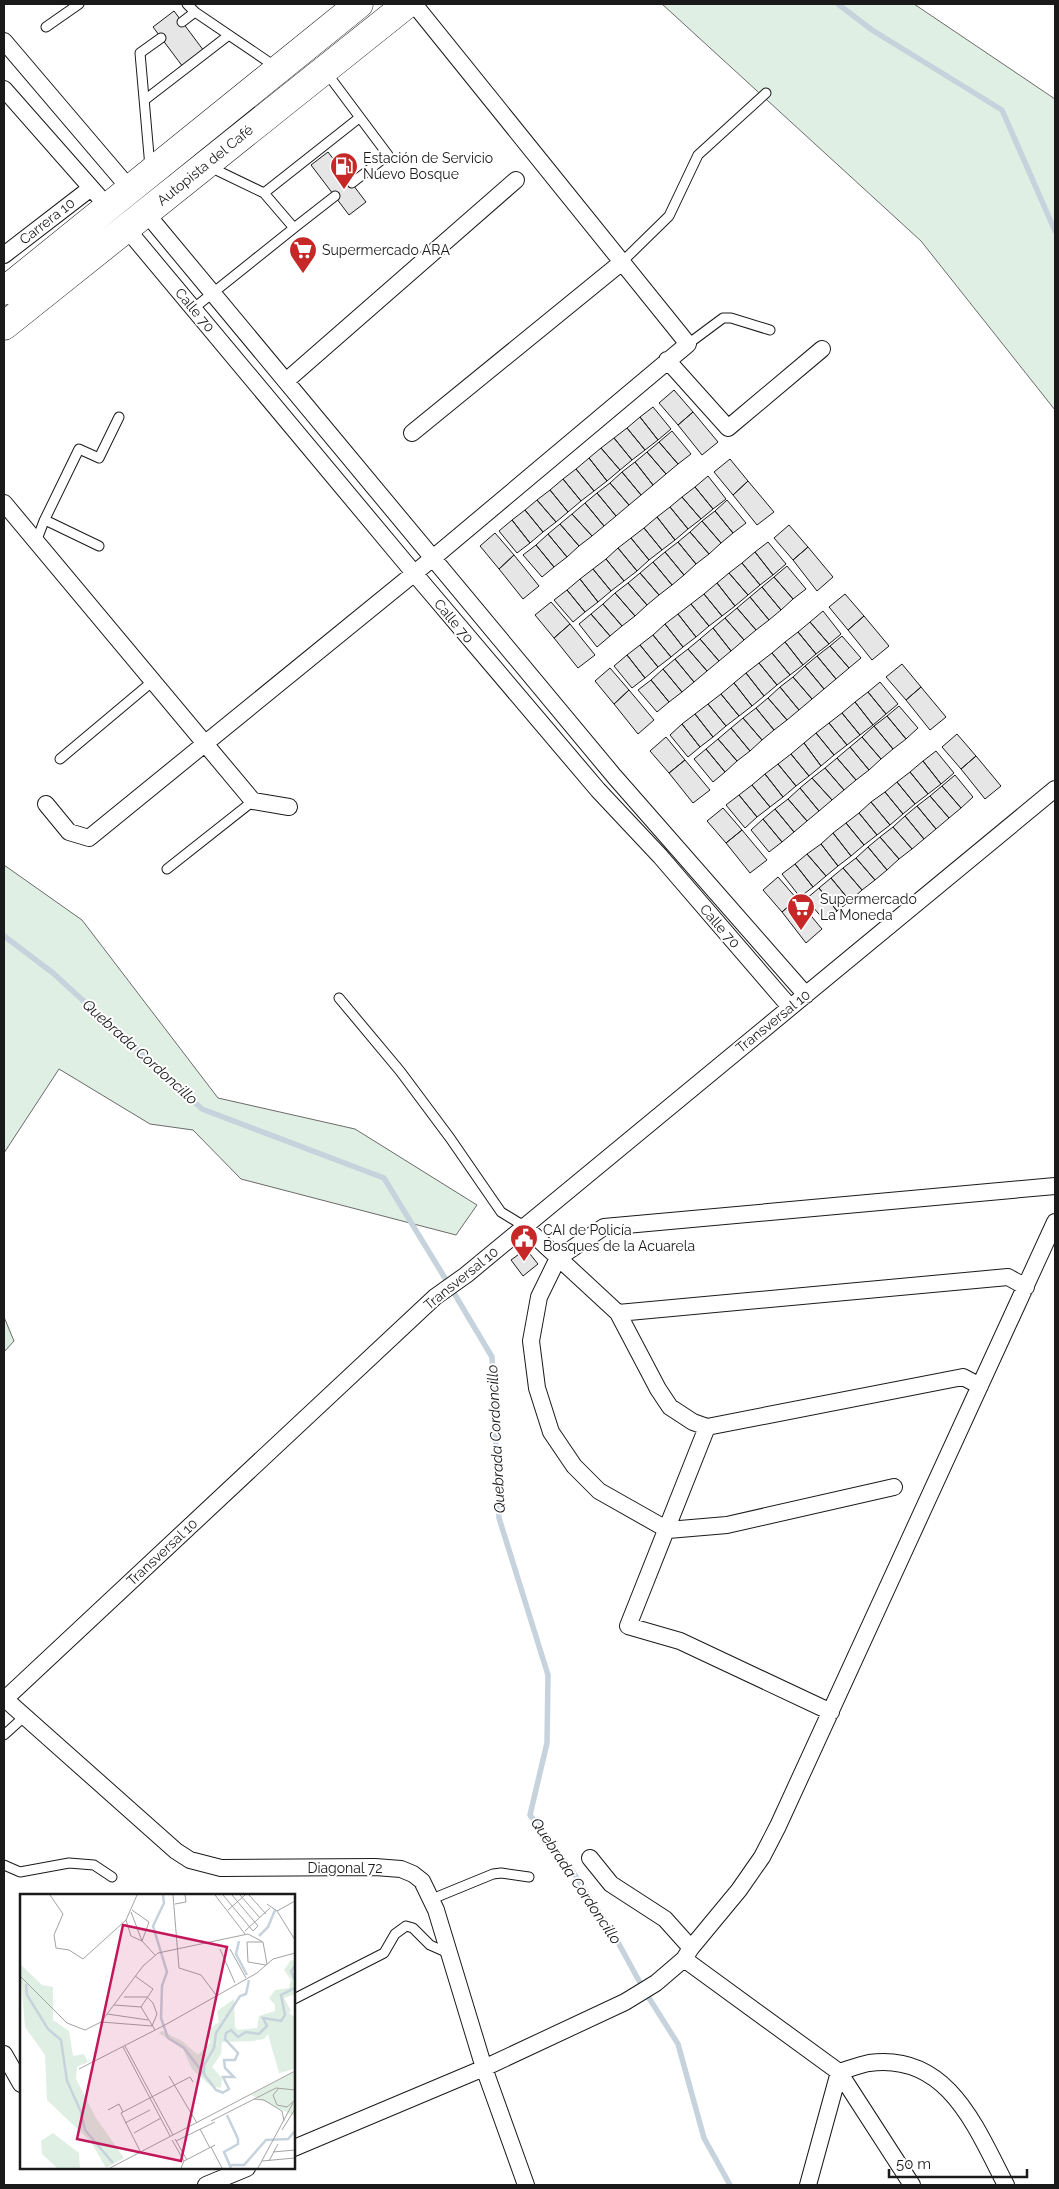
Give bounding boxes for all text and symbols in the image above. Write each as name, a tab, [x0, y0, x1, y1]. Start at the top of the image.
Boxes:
street label: Autopista del Café	[154, 121, 256, 209]
place label: Estación de Servicio Nuevo Bosque	[363, 150, 493, 182]
fuel station icon: Estación de Servicio Nuevo Bosque	[329, 151, 359, 190]
street label: Carrera 10	[16, 194, 78, 248]
supermarket icon: Supermercado ARA	[288, 235, 318, 274]
place label: Supermercado ARA	[322, 242, 450, 258]
street label: Calle 70	[172, 285, 218, 335]
street label: Calle 70	[431, 596, 477, 646]
place label: Supermercado La Moneda	[820, 891, 917, 923]
supermarket icon: Supermercado La Moneda	[786, 892, 816, 931]
street label: Calle 70	[697, 901, 743, 951]
street label: Transversal 10	[733, 986, 813, 1056]
water label: Quebrada Cordoncillo	[79, 996, 201, 1108]
place label: CAI de Policía Bosques de la Acuarela	[543, 1222, 695, 1254]
public building icon: CAI de Policía Bosques de la Acuarela	[509, 1223, 539, 1262]
street label: Transversal 10	[421, 1243, 501, 1313]
water label: Quebrada Cordoncillo	[483, 1364, 509, 1514]
street label: Transversal 10	[123, 1515, 201, 1589]
water label: Quebrada Cordoncillo	[527, 1814, 625, 1948]
street label: Diagonal 72	[307, 1860, 383, 1876]
inset map	[20, 1894, 295, 2169]
scale bar	[889, 2146, 1026, 2178]
text: 50 m	[896, 2155, 931, 2173]

